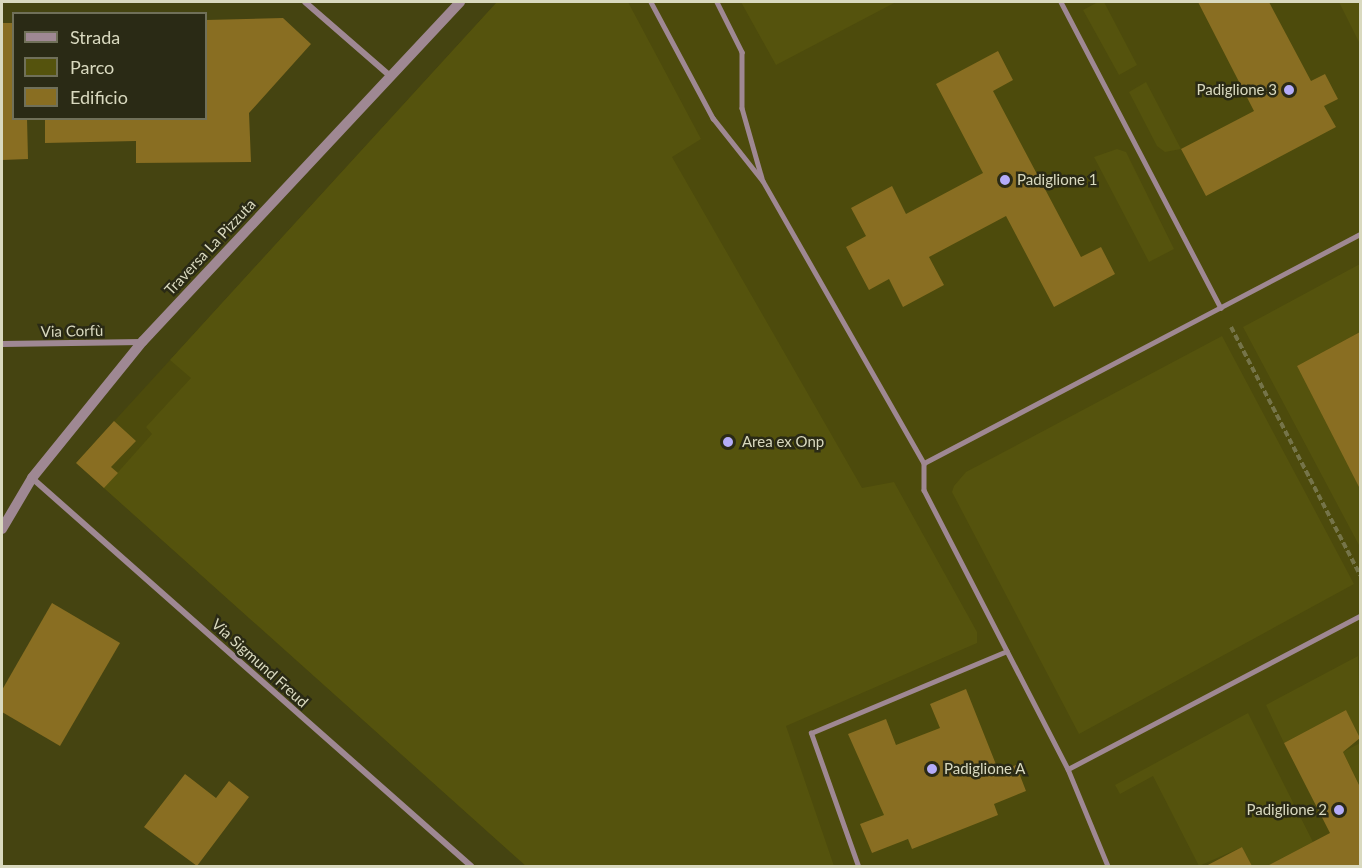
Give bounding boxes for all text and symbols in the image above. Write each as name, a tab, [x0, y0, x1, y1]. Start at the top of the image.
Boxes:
legend	[12, 12, 207, 120]
text: Strada	[70, 26, 120, 48]
text: Parco	[70, 56, 114, 78]
place label: Padiglione 3	[1197, 81, 1277, 99]
marker: Padiglione 3	[1282, 83, 1296, 97]
text: Edificio	[70, 86, 128, 108]
place label: Padiglione 1	[1017, 171, 1097, 189]
marker: Padiglione 1	[998, 173, 1012, 187]
street label: Traversa La Pizzuta	[161, 195, 259, 299]
street label: Via Corfù	[41, 321, 103, 341]
marker: Area ex Onp	[719, 433, 737, 451]
place label: Area ex Onp	[742, 433, 824, 451]
street label: Via Sigmund Freud	[208, 615, 312, 711]
place label: Padiglione A	[944, 760, 1026, 778]
marker: Padiglione A	[925, 762, 939, 776]
place label: Padiglione 2	[1247, 801, 1327, 819]
marker: Padiglione 2	[1332, 803, 1346, 817]

